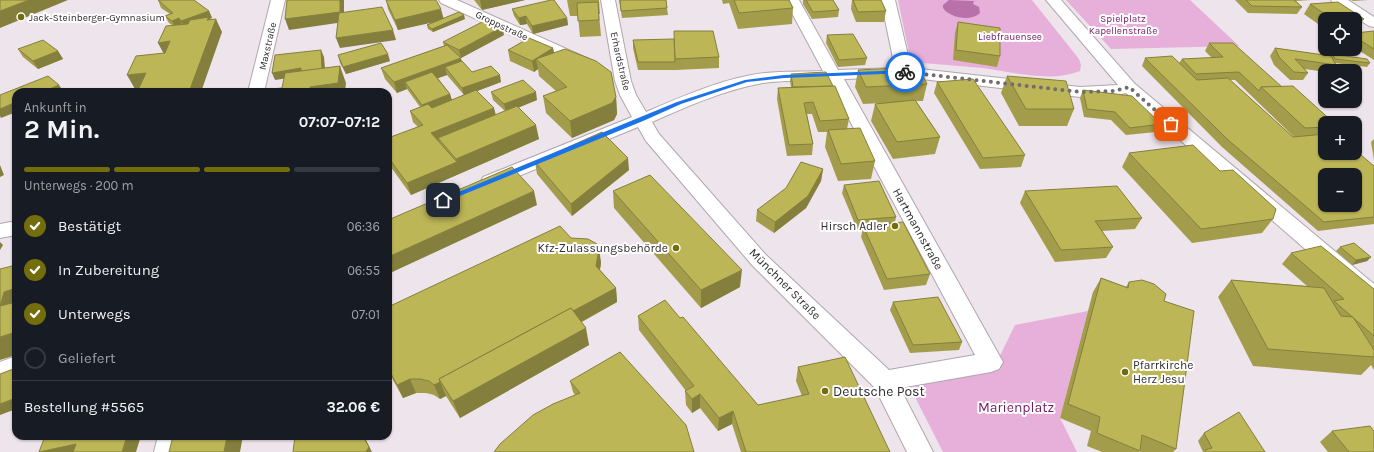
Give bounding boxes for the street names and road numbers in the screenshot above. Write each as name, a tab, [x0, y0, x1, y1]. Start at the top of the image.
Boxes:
street label: Groppstraße	[473, 9, 530, 43]
street label: Maxstraße	[257, 21, 279, 71]
street label: Erhardstraße	[607, 31, 633, 92]
street label: Hartmannstraße	[890, 186, 946, 272]
street label: Münchner Straße	[746, 245, 824, 323]

